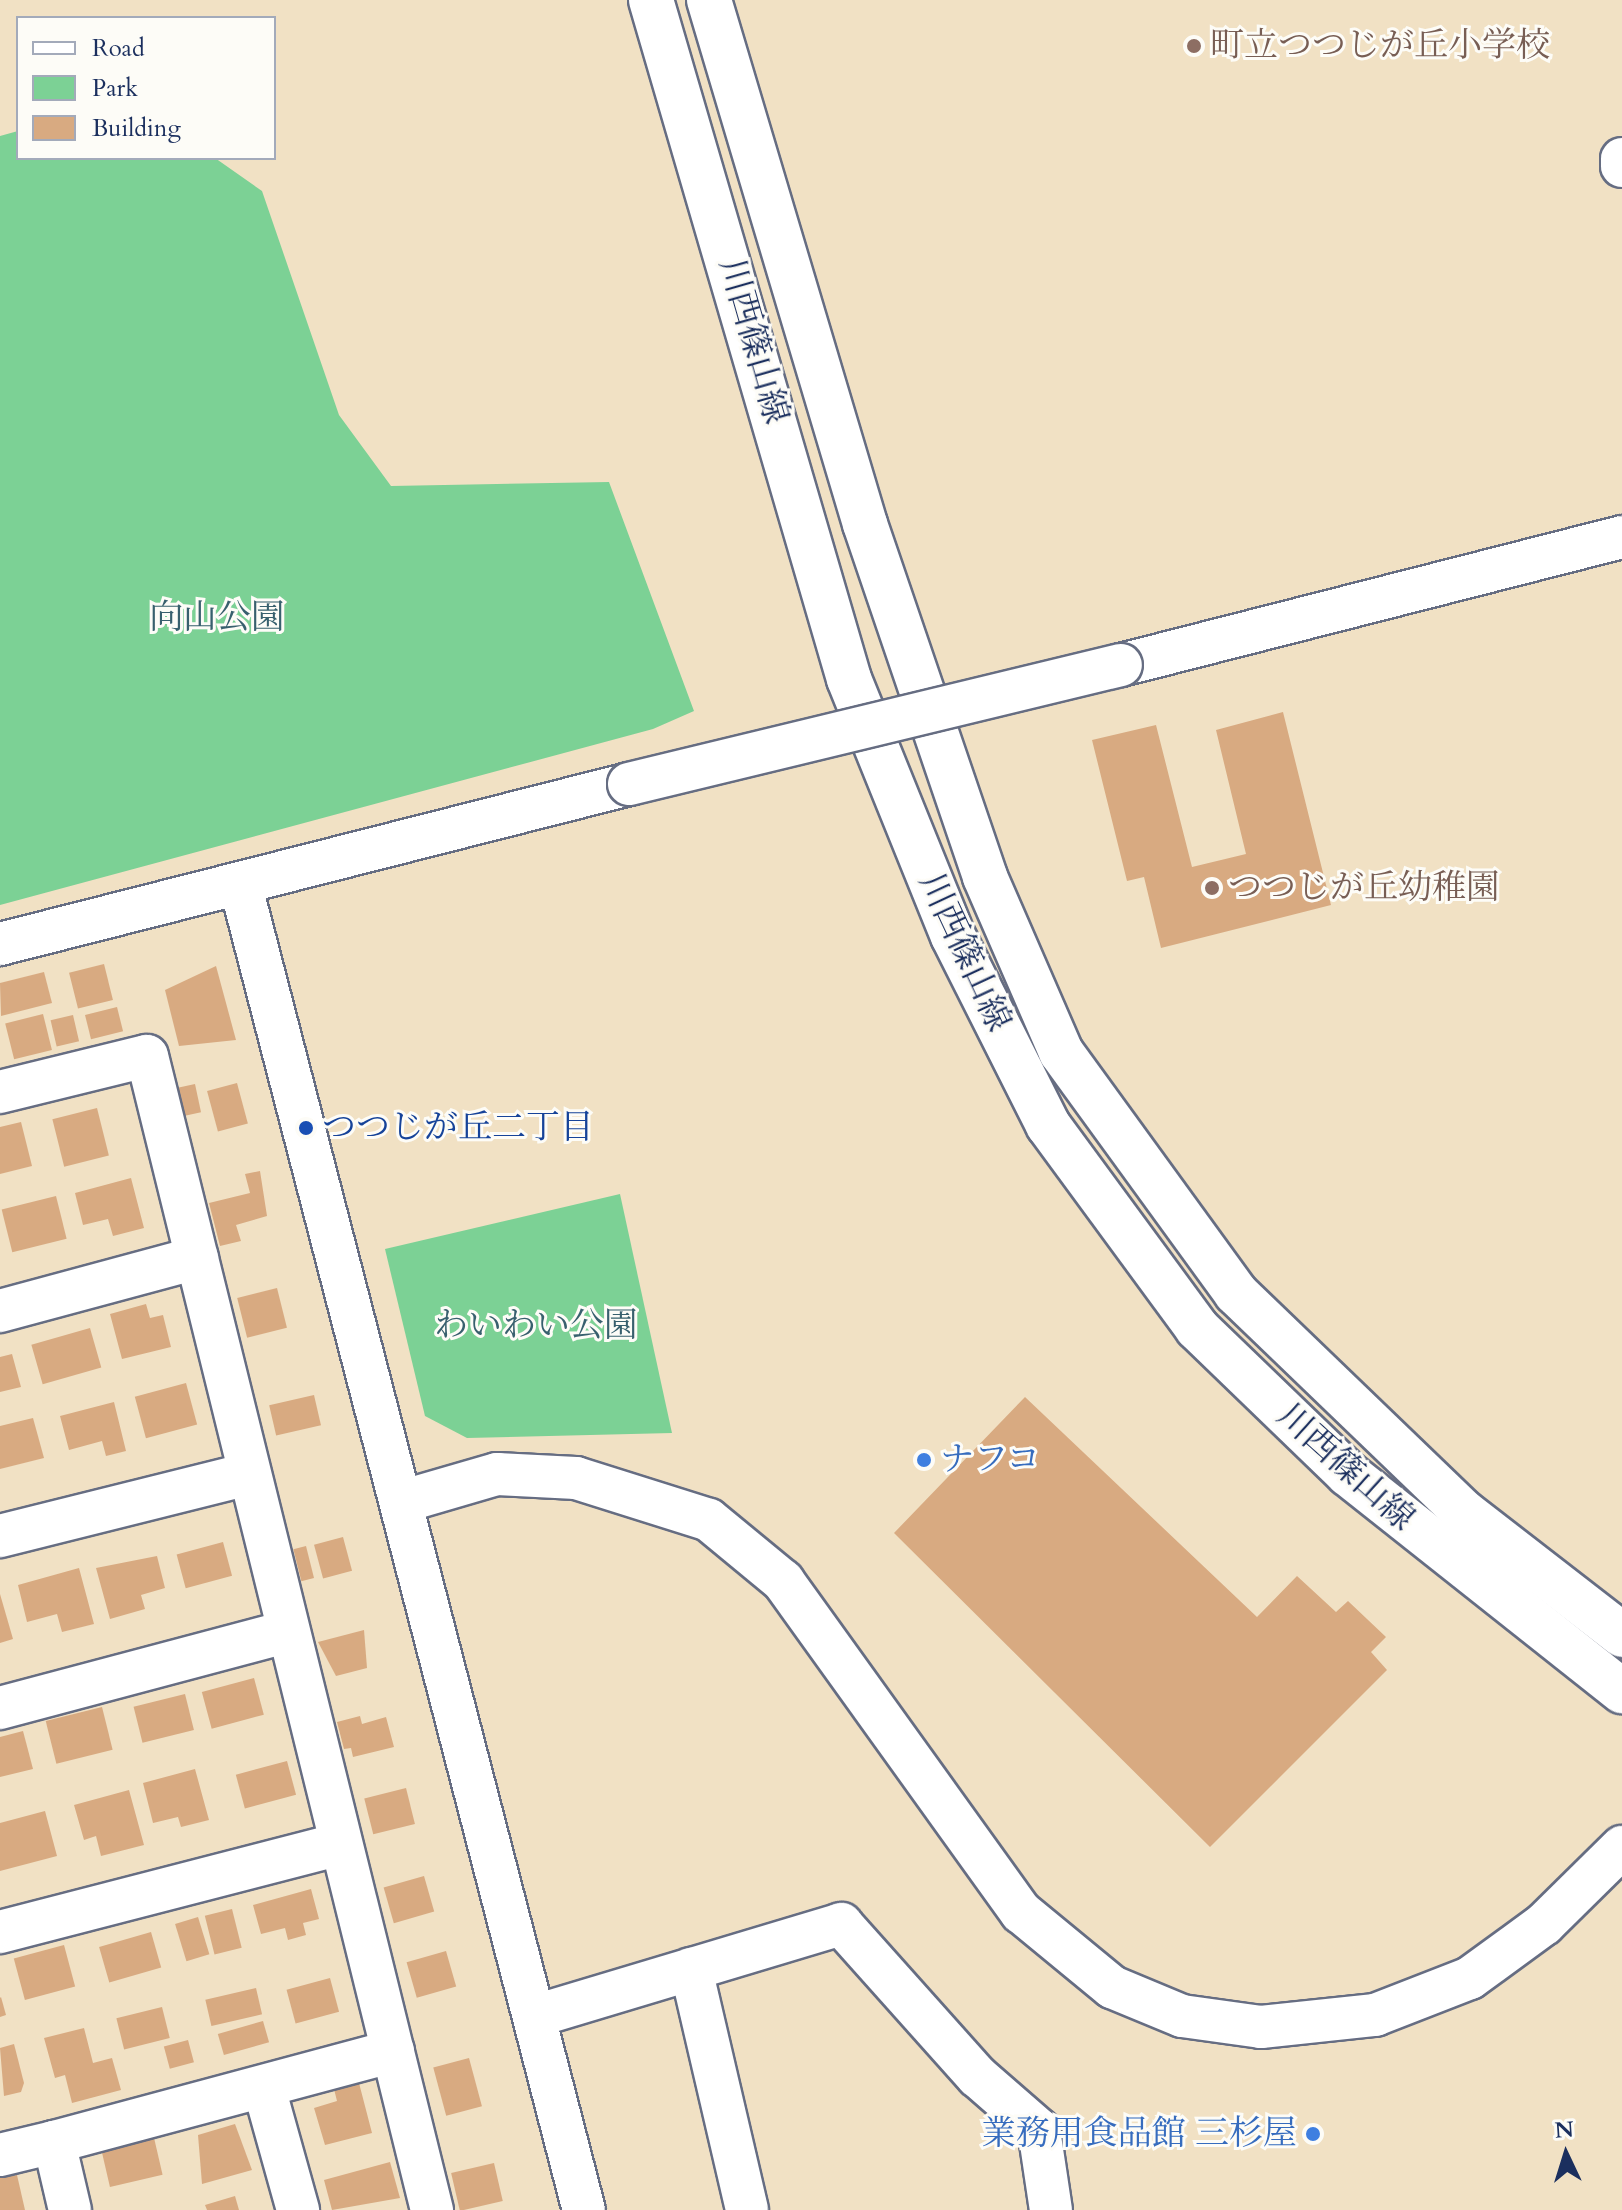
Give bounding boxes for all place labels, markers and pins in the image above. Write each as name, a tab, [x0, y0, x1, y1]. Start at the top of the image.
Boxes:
place label: 町立つつじが丘小学校	[1210, 26, 1550, 66]
marker: 町立つつじが丘小学校	[1185, 37, 1203, 55]
place label: つつじが丘幼稚園	[1228, 868, 1500, 908]
marker: つつじが丘幼稚園	[1203, 879, 1221, 897]
place label: つつじが丘二丁目	[322, 1108, 594, 1148]
marker: つつじが丘二丁目	[297, 1119, 315, 1137]
place label: ナフコ	[940, 1440, 1042, 1480]
marker: ナフコ	[915, 1451, 933, 1469]
place label: 業務用食品館 三杉屋	[982, 2114, 1297, 2154]
marker: 業務用食品館 三杉屋	[1304, 2125, 1322, 2143]

